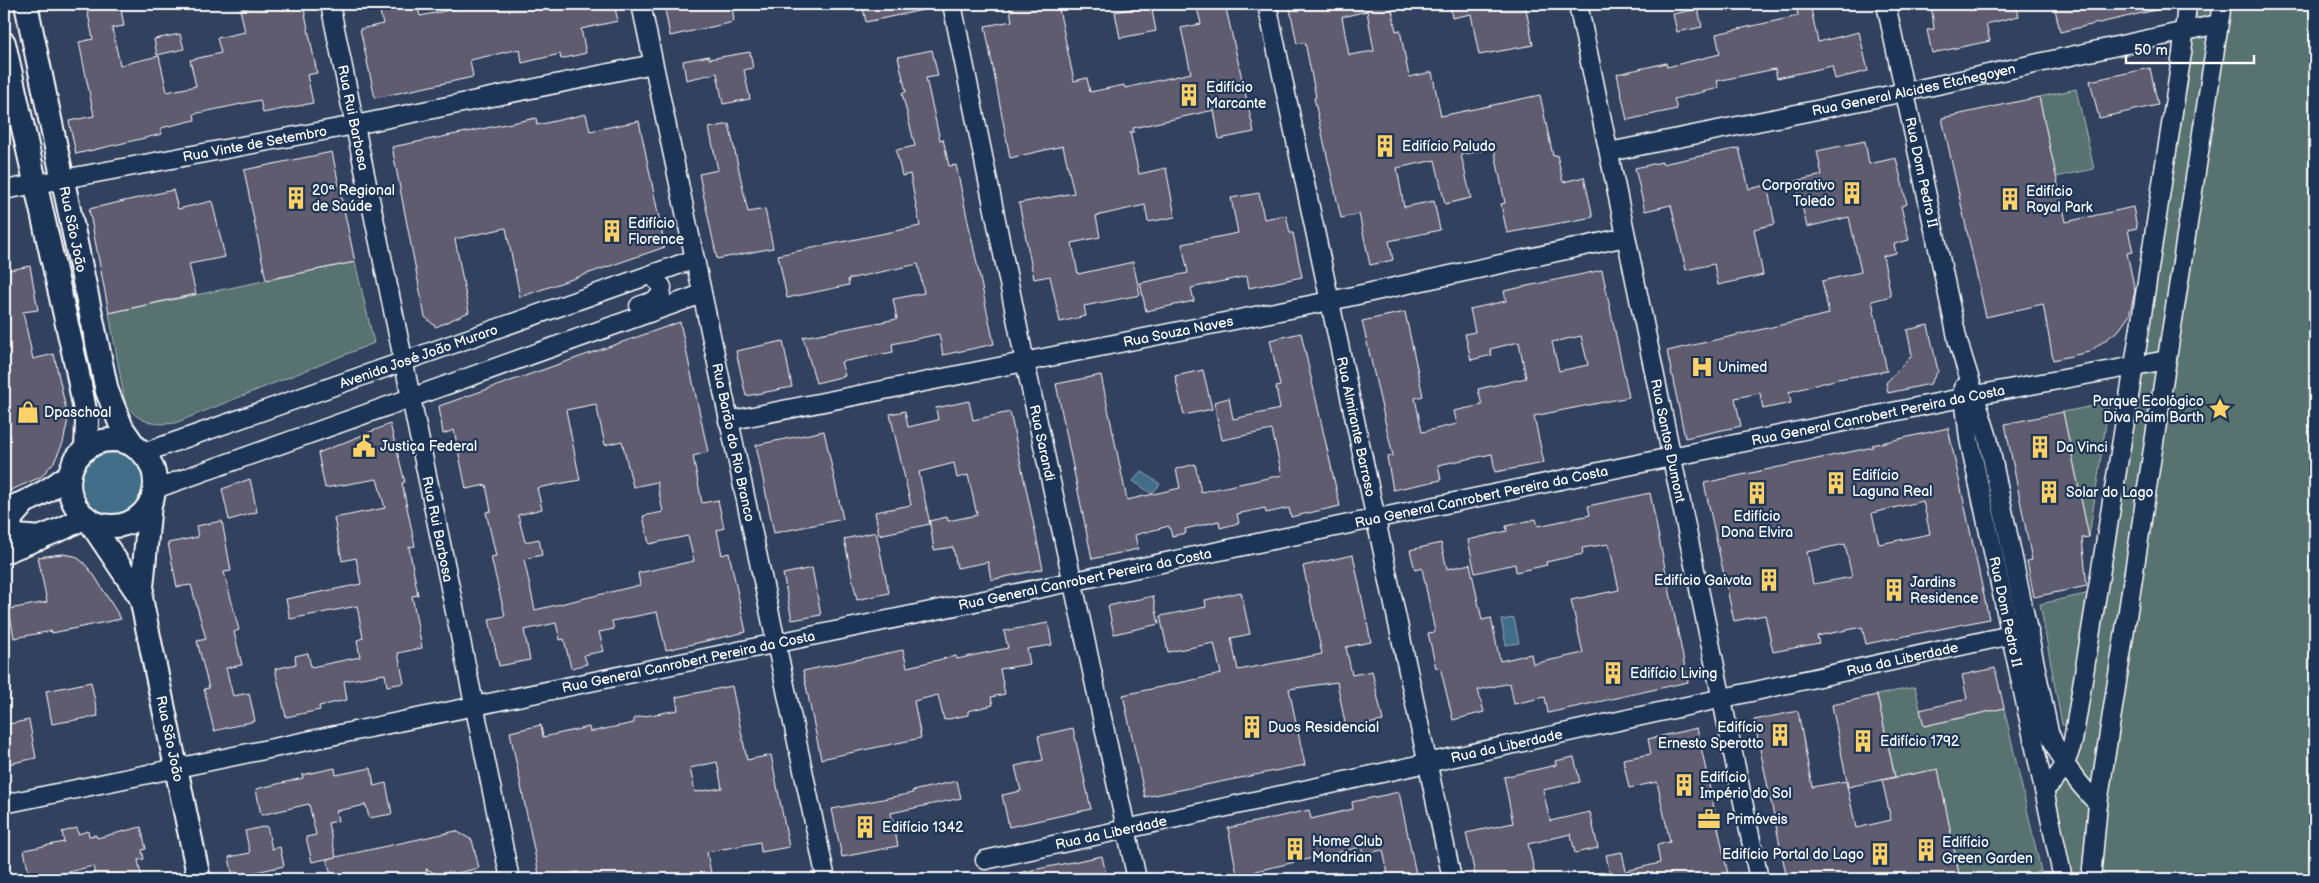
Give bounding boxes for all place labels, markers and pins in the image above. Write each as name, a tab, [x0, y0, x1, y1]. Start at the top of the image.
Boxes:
place label: Edifício Marcante	[1206, 79, 1266, 112]
building icon: Edifício Marcante	[1176, 82, 1202, 108]
building icon: Edifício Paludo	[1372, 133, 1398, 159]
place label: Edifício Paludo	[1402, 138, 1496, 155]
place label: Corporativo Toledo	[1762, 177, 1835, 210]
building icon: Corporativo Toledo	[1839, 180, 1865, 206]
place label: 20ª Regional de Saúde	[312, 182, 395, 215]
place label: Edifício Royal Park	[2026, 183, 2093, 216]
building icon: 20ª Regional de Saúde	[283, 185, 309, 211]
building icon: Edifício Royal Park	[1997, 186, 2023, 212]
place label: Edifício Florence	[628, 215, 684, 248]
building icon: Edifício Florence	[599, 218, 625, 244]
hospital icon: Unimed	[1689, 354, 1715, 380]
place label: Unimed	[1718, 359, 1767, 376]
place label: Parque Ecológico Diva Paim Barth	[2093, 393, 2204, 426]
place icon: Parque Ecológico Diva Paim Barth	[2207, 396, 2233, 422]
shop icon: Dpaschoal	[15, 399, 41, 425]
place label: Dpaschoal	[44, 404, 111, 421]
public building icon: Justiça Federal	[351, 433, 377, 459]
building icon: Da Vinci	[2027, 434, 2053, 460]
place label: Justiça Federal	[380, 438, 477, 455]
place label: Da Vinci	[2056, 439, 2108, 456]
place label: Edifício Laguna Real	[1852, 467, 1932, 500]
building icon: Edifício Laguna Real	[1823, 470, 1849, 496]
building icon: Solar do Lago	[2036, 479, 2062, 505]
building icon: Edifício Dona Elvira	[1744, 480, 1770, 506]
place label: Solar do Lago	[2066, 484, 2154, 501]
place label: Edifício Dona Elvira	[1721, 508, 1793, 541]
building icon: Edifício Gaivota	[1756, 567, 1782, 593]
place label: Edifício Gaivota	[1654, 572, 1752, 589]
place label: Jardins Residence	[1910, 574, 1978, 607]
building icon: Jardins Residence	[1881, 577, 1907, 603]
building icon: Edifício Living	[1600, 660, 1626, 686]
place label: Edifício Living	[1630, 665, 1717, 682]
building icon: Duos Residencial	[1239, 714, 1265, 740]
place label: Duos Residencial	[1268, 719, 1379, 736]
place label: Edifício Ernesto Sperotto	[1658, 719, 1764, 752]
building icon: Edifício Ernesto Sperotto	[1767, 722, 1793, 748]
building icon: Edifício 1792	[1850, 728, 1876, 754]
place label: Edifício 1792	[1880, 733, 1960, 750]
place label: Edifício Império do Sol	[1700, 769, 1792, 802]
building icon: Edifício Império do Sol	[1671, 772, 1697, 798]
office icon: Primóveis	[1696, 806, 1722, 832]
place label: Primóveis	[1726, 811, 1788, 828]
building icon: Edifício 1342	[852, 814, 878, 840]
place label: Edifício 1342	[882, 819, 964, 836]
place label: Home Club Mondrian	[1312, 833, 1383, 866]
place label: Edifício Green Garden	[1942, 834, 2033, 867]
building icon: Home Club Mondrian	[1282, 836, 1308, 862]
building icon: Edifício Green Garden	[1913, 837, 1939, 863]
building icon: Edifício Portal do Lago	[1867, 841, 1893, 867]
place label: Edifício Portal do Lago	[1722, 846, 1864, 863]

